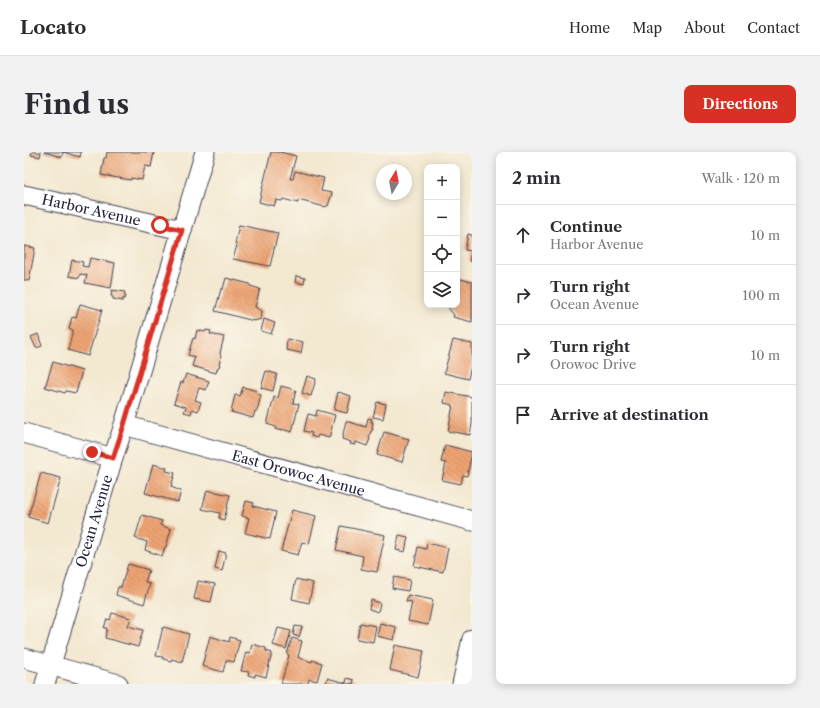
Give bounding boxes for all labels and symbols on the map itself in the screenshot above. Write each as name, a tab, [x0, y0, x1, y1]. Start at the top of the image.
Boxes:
north arrow	[376, 164, 412, 200]
street label: Harbor Avenue	[40, 190, 143, 230]
route start	[151, 216, 169, 234]
route end	[83, 443, 101, 461]
street label: East Orowoc Avenue	[230, 446, 367, 500]
street label: Ocean Avenue	[72, 473, 116, 570]

